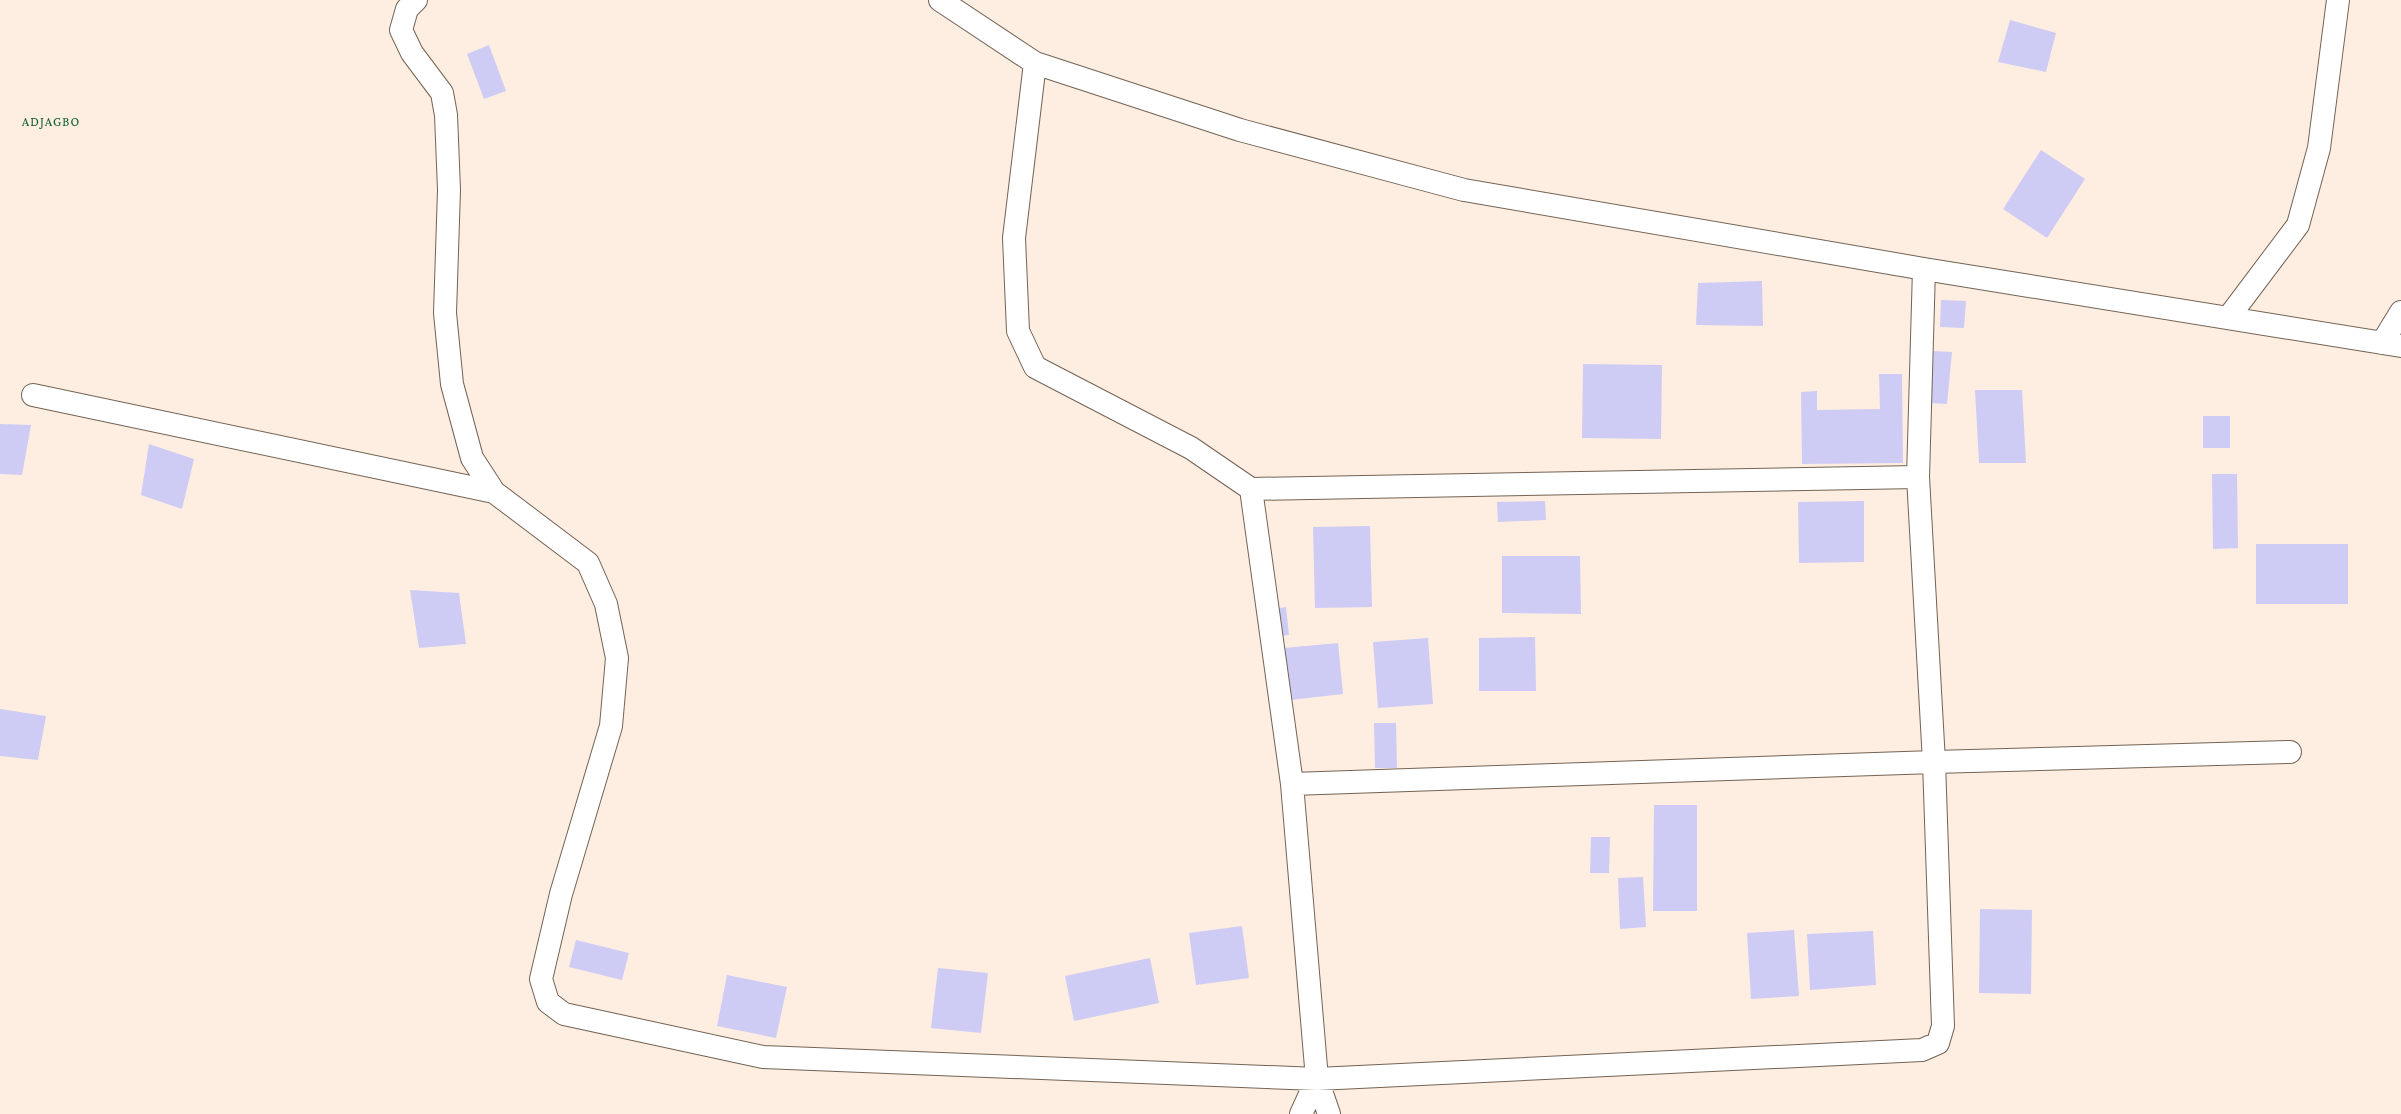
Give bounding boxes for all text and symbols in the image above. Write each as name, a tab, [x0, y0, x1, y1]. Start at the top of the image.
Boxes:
district label: ADJAGBO	[22, 114, 80, 129]

